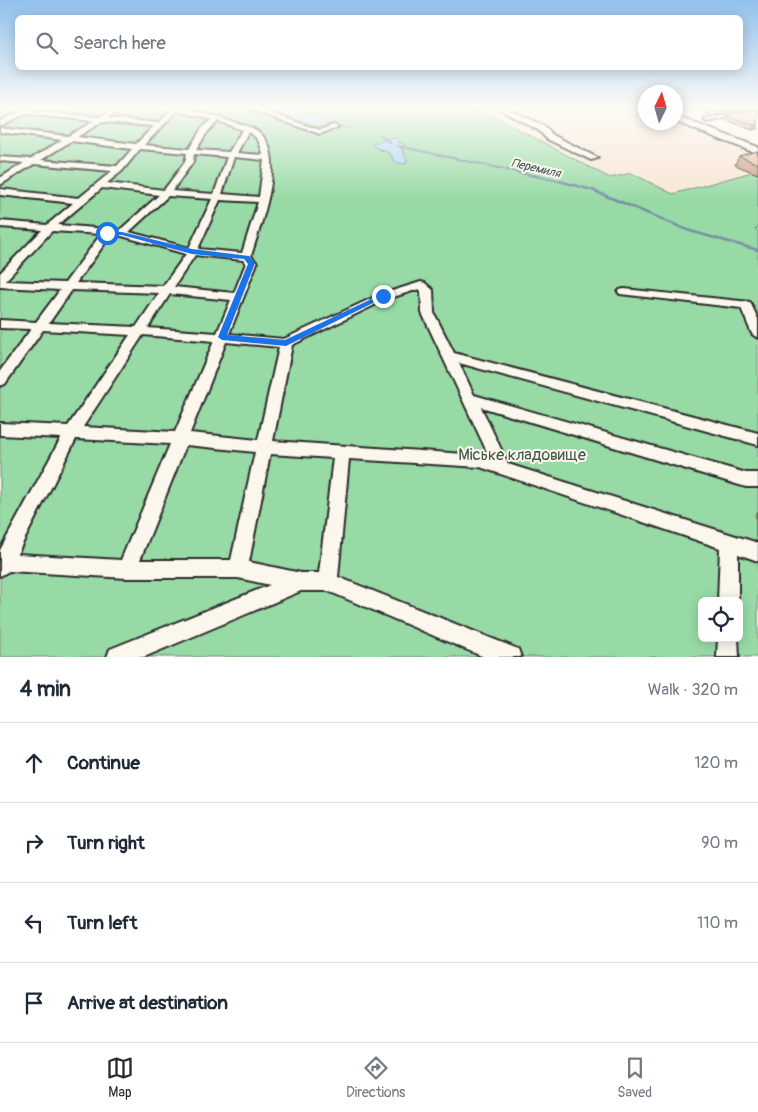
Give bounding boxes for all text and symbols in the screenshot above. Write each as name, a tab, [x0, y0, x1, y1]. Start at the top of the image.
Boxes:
search box	[15, 15, 743, 70]
icon: search	[33, 29, 61, 57]
text: Search here	[73, 31, 166, 55]
north arrow	[638, 85, 683, 130]
water label: Перемиля	[510, 156, 563, 182]
route start	[96, 222, 119, 245]
route end	[372, 285, 395, 308]
park label: Міське кладовище	[458, 445, 586, 465]
map controls	[698, 597, 743, 642]
button: locate	[698, 597, 743, 642]
text: 4 min	[20, 676, 71, 703]
text: Walk · 320 m	[648, 680, 738, 700]
icon: ahead	[20, 749, 48, 777]
text: Continue	[67, 751, 140, 775]
text: 120 m	[694, 753, 738, 773]
icon: right	[20, 829, 48, 857]
text: Turn right	[67, 831, 145, 855]
text: 90 m	[701, 833, 738, 853]
icon: left	[20, 909, 48, 937]
text: Turn left	[67, 911, 137, 935]
text: 110 m	[697, 913, 738, 933]
icon: arrive	[20, 989, 48, 1017]
text: Arrive at destination	[67, 991, 228, 1015]
tab: Map	[106, 1054, 134, 1101]
tab: Directions	[346, 1054, 405, 1101]
tab: Saved	[617, 1054, 652, 1101]

